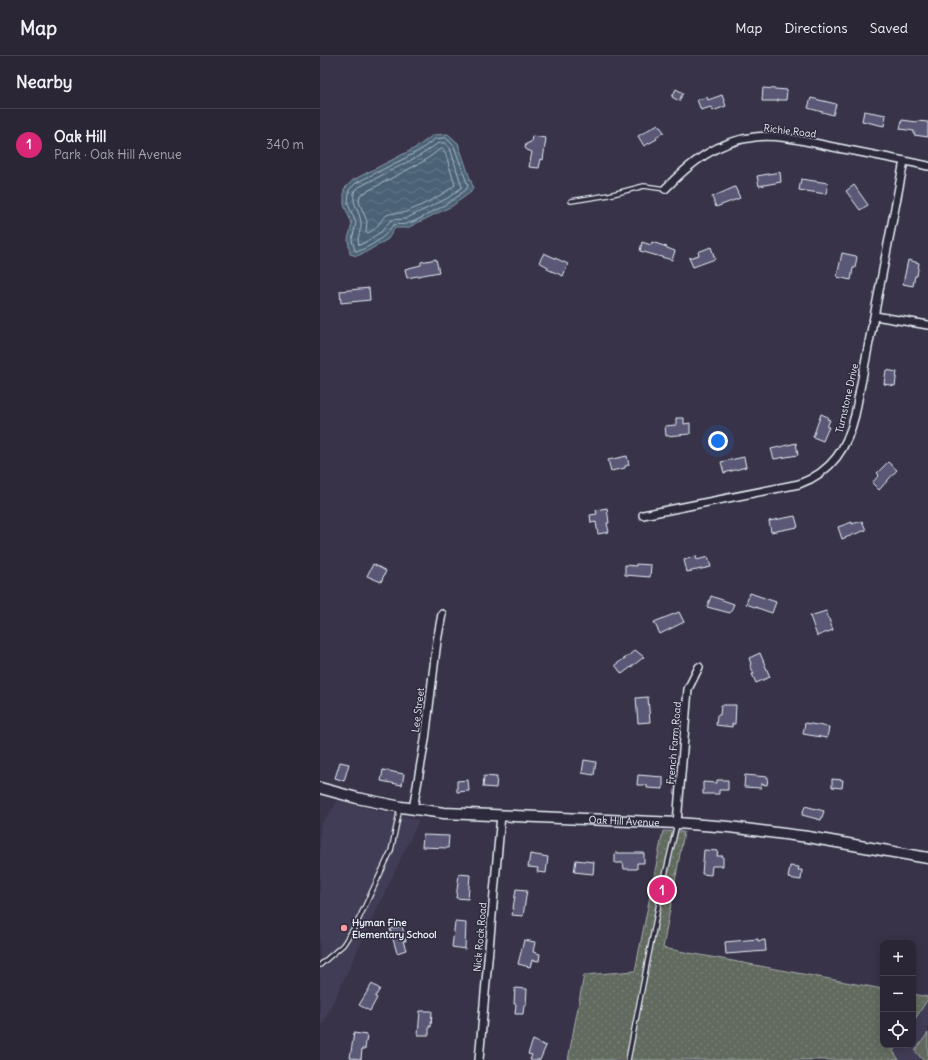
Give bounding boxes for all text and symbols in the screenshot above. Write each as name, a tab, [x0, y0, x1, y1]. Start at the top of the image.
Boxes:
text: Map	[20, 16, 57, 40]
text: Map	[735, 19, 762, 37]
text: Directions	[784, 19, 848, 37]
text: Saved	[870, 19, 908, 37]
text: Nearby	[16, 71, 72, 93]
street label: Richie Road	[763, 121, 817, 141]
text: Oak Hill	[54, 127, 106, 146]
text: 1	[26, 136, 32, 153]
text: 340 m	[266, 136, 304, 153]
text: Park · Oak Hill Avenue	[54, 146, 182, 163]
street label: Turnstone Drive	[833, 362, 861, 434]
your location	[708, 431, 728, 451]
street label: Lee Street	[409, 686, 427, 733]
street label: French Farm Road	[664, 701, 684, 785]
street label: Oak Hill Avenue	[589, 813, 660, 829]
pin: 1	[649, 875, 675, 905]
street label: Nick Rock Road	[470, 902, 490, 972]
place label: Hyman Fine Elementary School	[352, 916, 437, 941]
marker: Hyman Fine Elementary School	[339, 923, 349, 933]
map controls	[880, 940, 916, 1048]
button: +	[880, 940, 916, 976]
button: −	[880, 976, 916, 1012]
button: locate	[880, 1012, 916, 1048]

